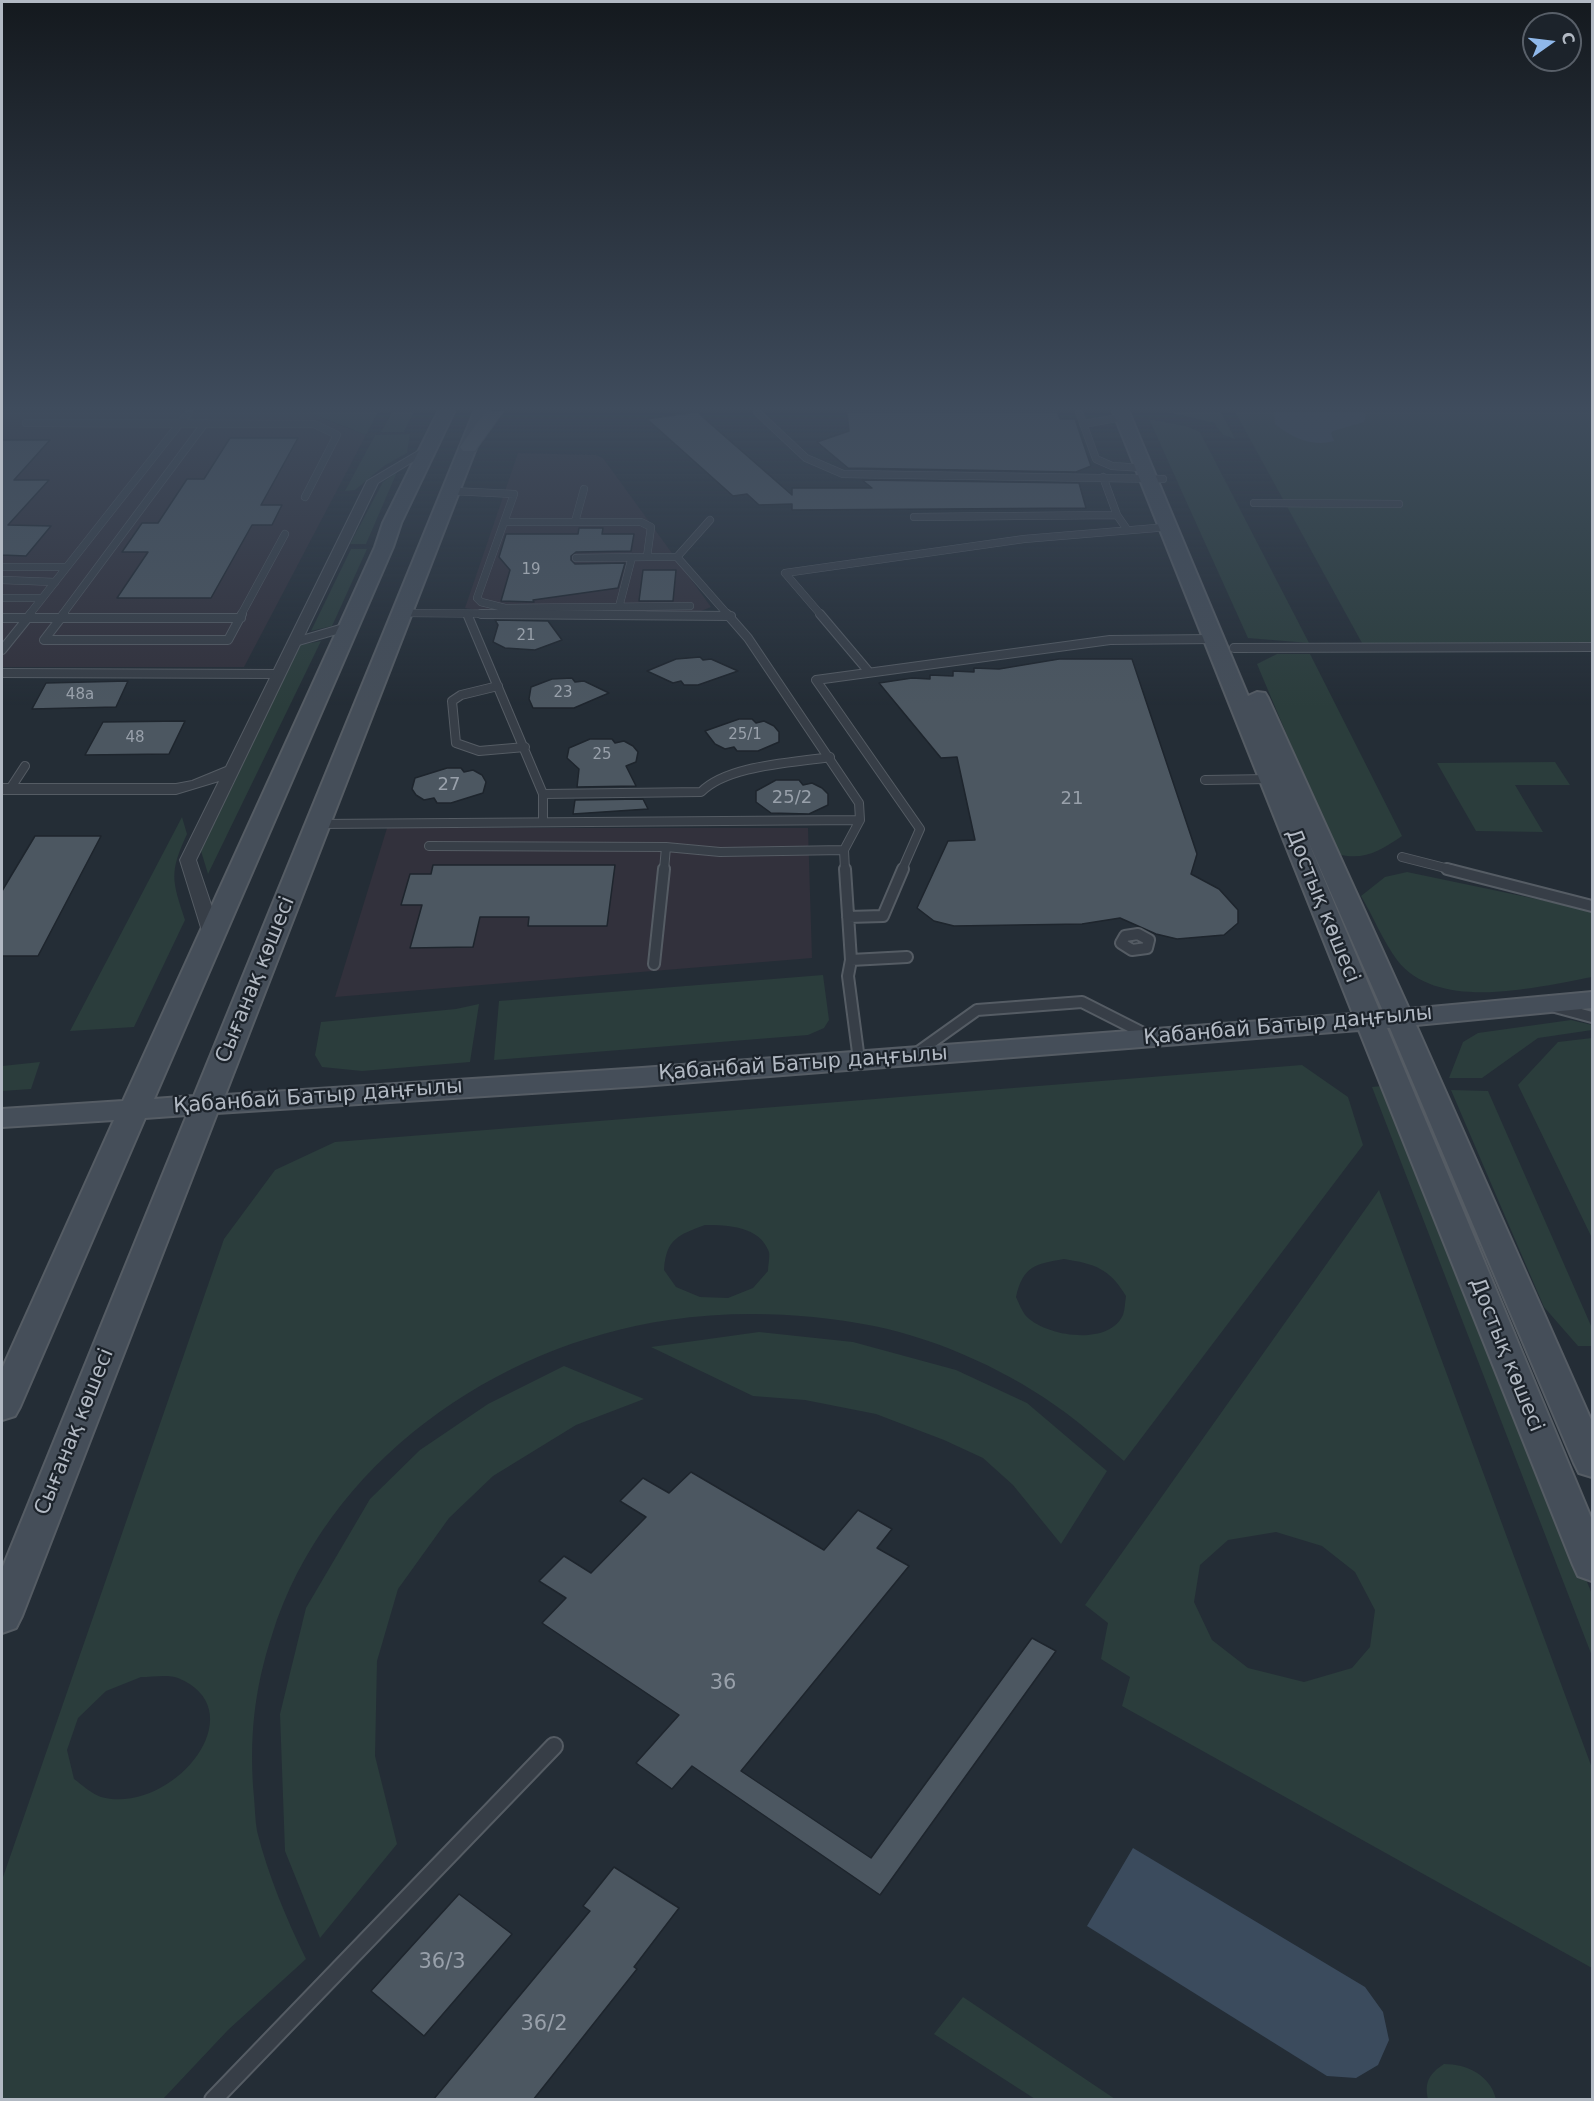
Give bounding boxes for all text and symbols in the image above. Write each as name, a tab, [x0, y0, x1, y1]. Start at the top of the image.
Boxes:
north arrow	[1522, 12, 1582, 72]
text: С	[1557, 30, 1579, 46]
house number: 19	[521, 561, 541, 579]
house number: 21	[516, 627, 536, 645]
house number: 23	[553, 684, 573, 702]
house number: 48а	[66, 686, 94, 704]
house number: 25/1	[728, 726, 762, 744]
house number: 48	[125, 729, 145, 747]
house number: 25	[592, 746, 612, 764]
house number: 27	[438, 774, 460, 796]
house number: 25/2	[772, 787, 812, 809]
house number: 21	[1061, 788, 1083, 810]
street label: Достық көшесі	[1280, 825, 1364, 987]
street label: Сығанақ көшесі	[211, 893, 301, 1067]
street label: Қабанбай Батыр даңғылы	[1143, 1001, 1433, 1051]
street label: Қабанбай Батыр даңғылы	[658, 1041, 948, 1087]
street label: Қабанбай Батыр даңғылы	[173, 1074, 463, 1120]
street label: Достық көшесі	[1464, 1274, 1548, 1436]
street label: Сығанақ көшесі	[30, 1345, 120, 1519]
house number: 36	[710, 1671, 736, 1697]
house number: 36/3	[418, 1950, 466, 1976]
house number: 36/2	[520, 2012, 568, 2038]

